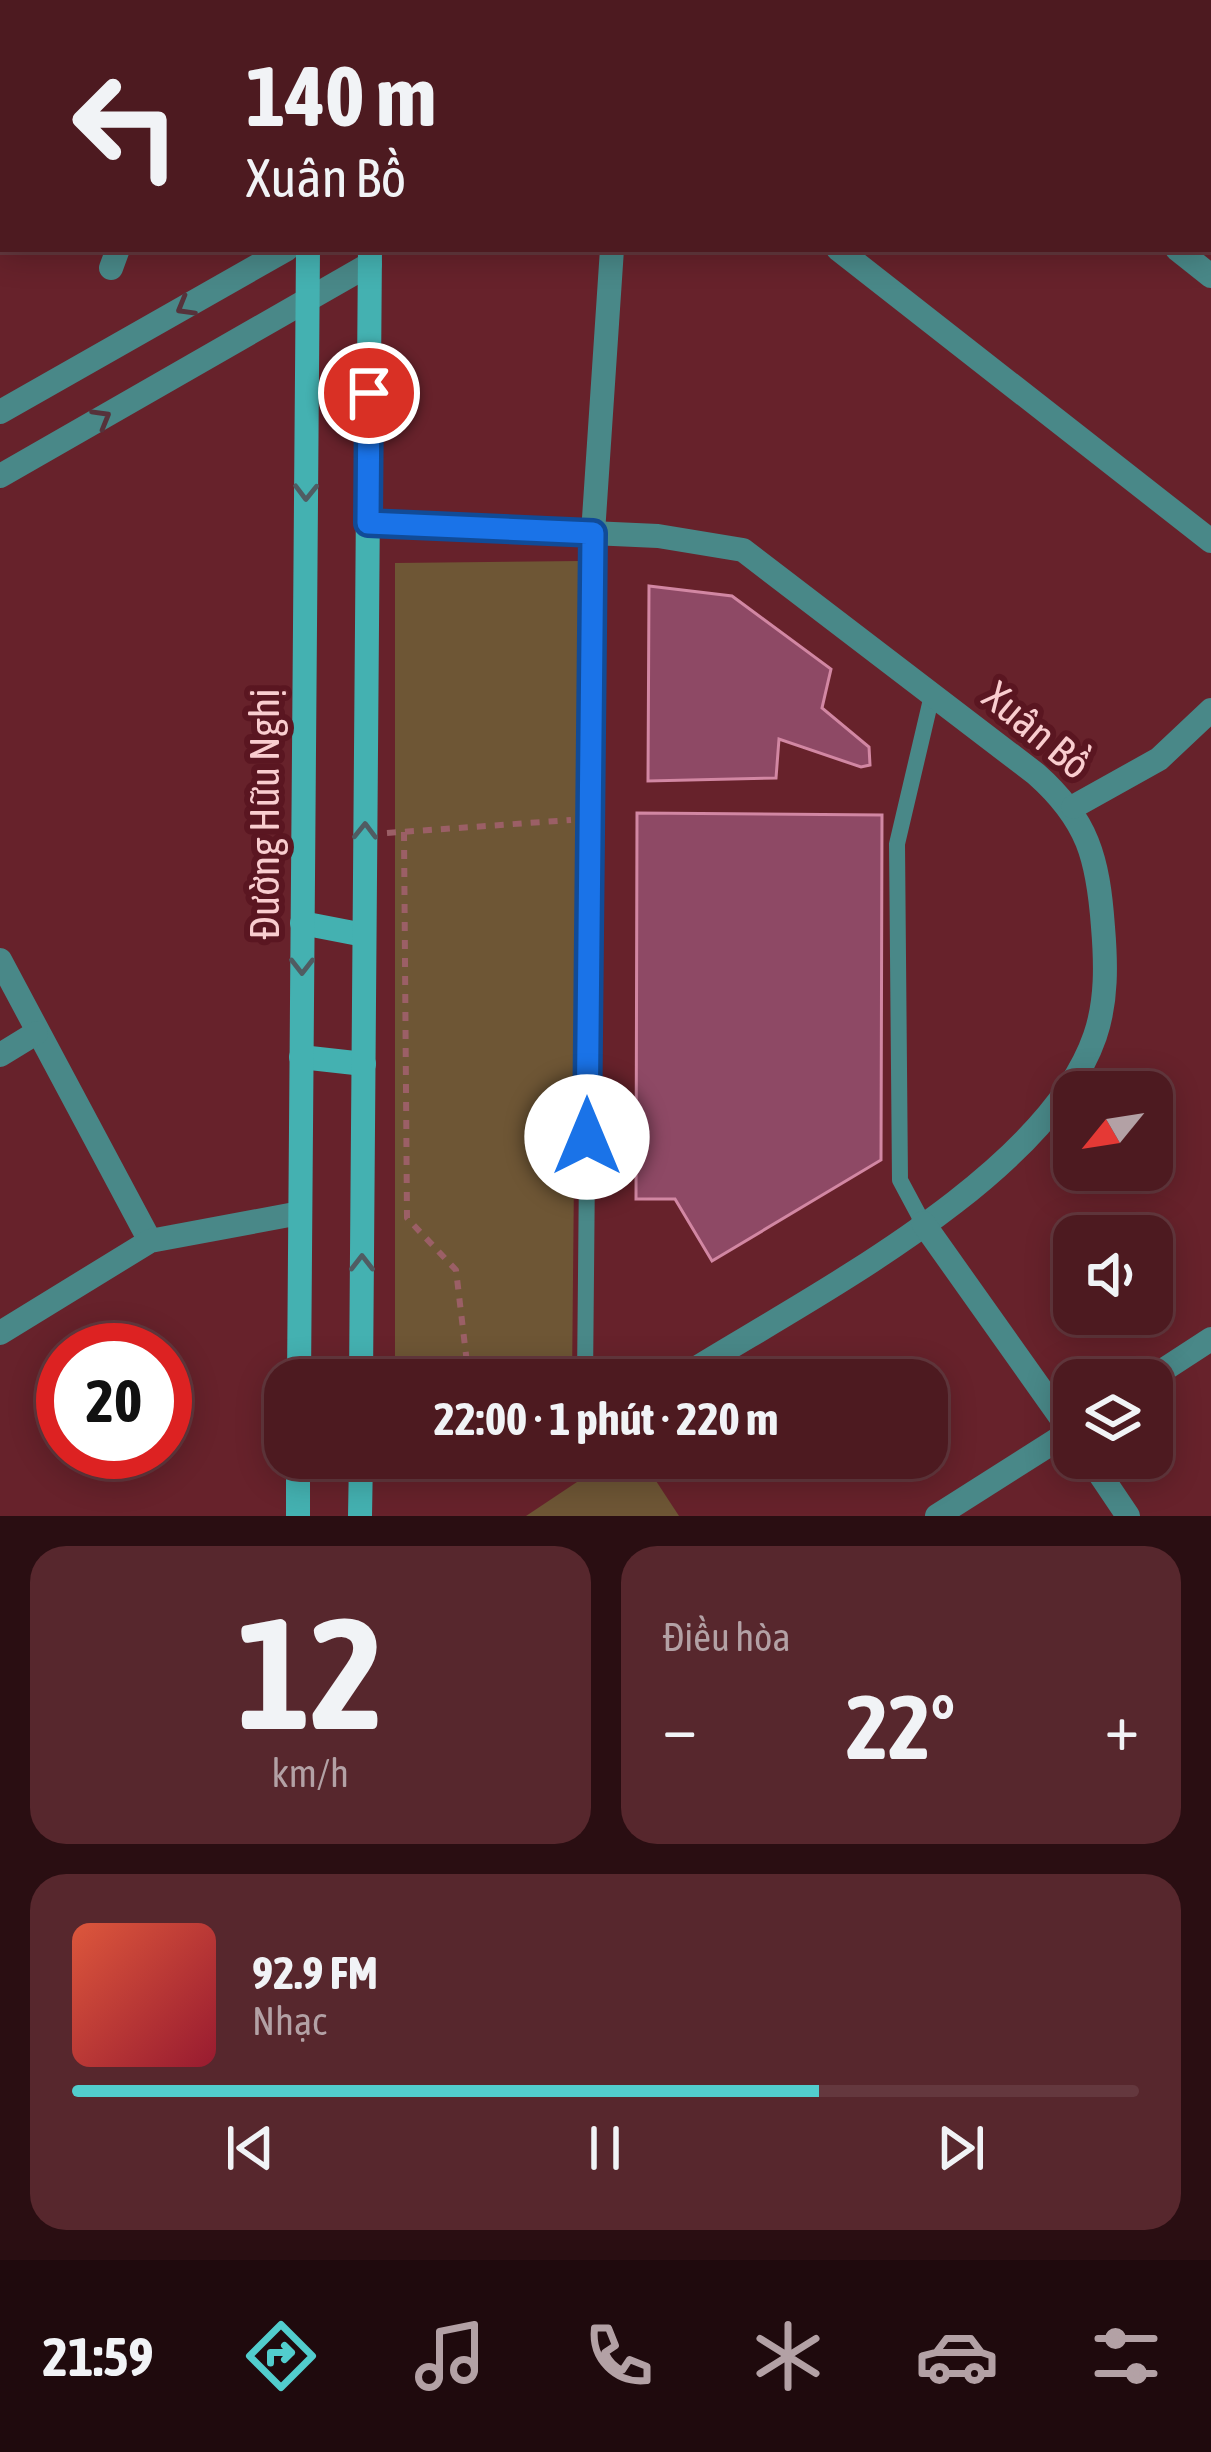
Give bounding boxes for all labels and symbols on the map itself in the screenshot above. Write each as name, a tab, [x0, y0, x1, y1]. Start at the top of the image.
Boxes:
one-way arrow	[176, 293, 198, 316]
pin	[318, 342, 420, 444]
one-way arrow	[89, 409, 110, 432]
one-way arrow	[293, 484, 319, 502]
street label: Xuân Bồ	[974, 672, 1100, 788]
street label: Đường Hữu Nghị	[240, 688, 288, 940]
one-way arrow	[352, 821, 378, 840]
one-way arrow	[289, 958, 315, 976]
north arrow	[1053, 1071, 1173, 1191]
position arrow	[524, 1074, 650, 1200]
one-way arrow	[349, 1253, 375, 1271]
speed limit sign: 20	[36, 1323, 192, 1479]

